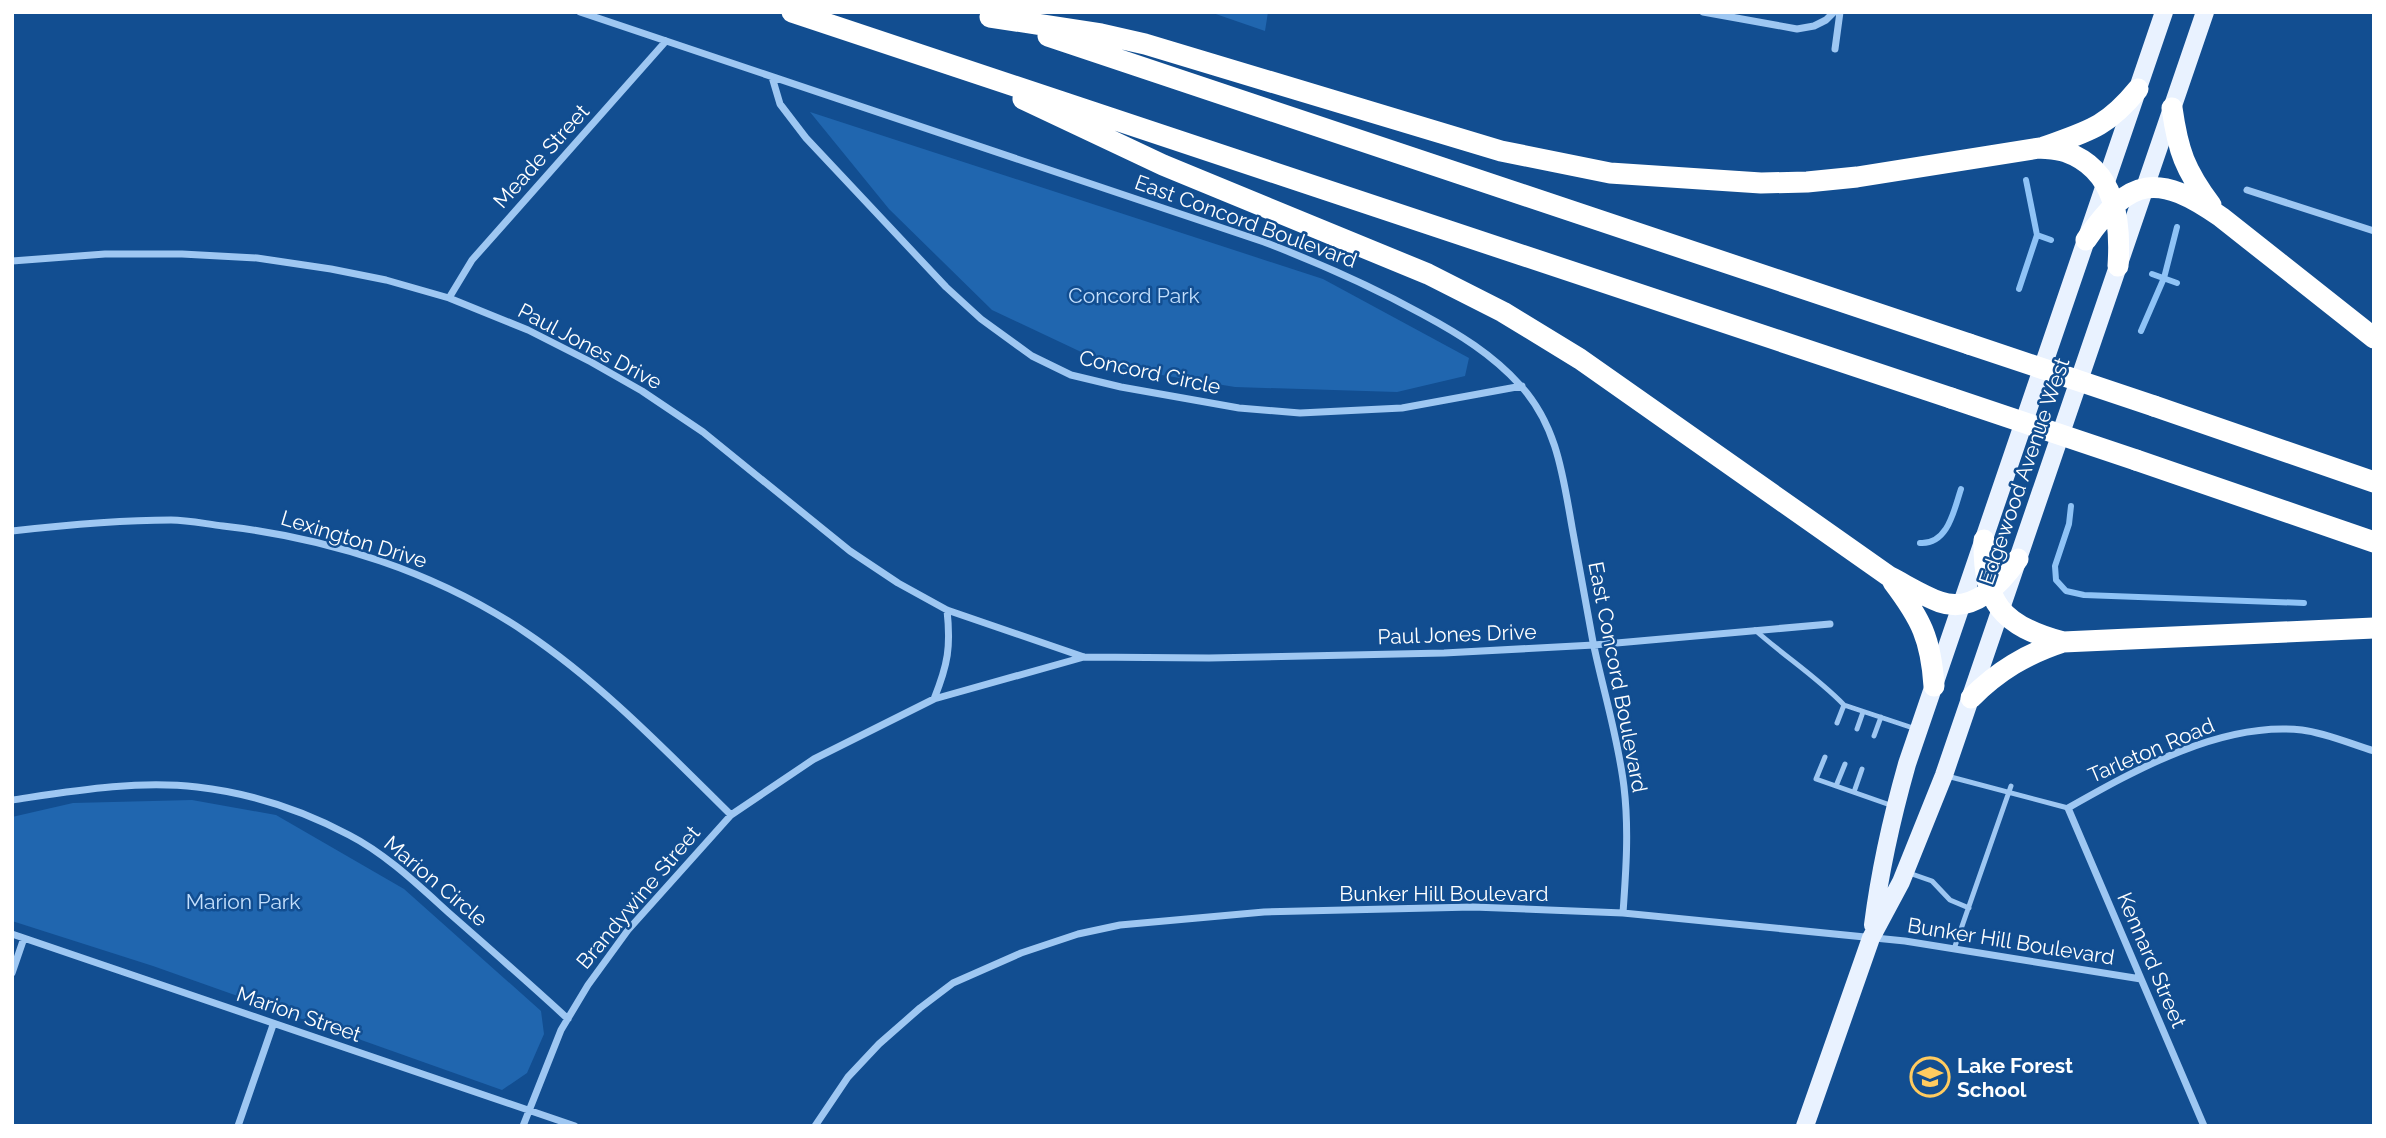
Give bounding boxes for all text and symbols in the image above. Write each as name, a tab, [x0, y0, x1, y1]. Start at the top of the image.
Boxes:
street label: Meade Street	[488, 99, 594, 213]
street label: East Concord Boulevard	[1132, 169, 1360, 273]
park label: Concord Park	[1068, 283, 1200, 308]
street label: Paul Jones Drive	[514, 298, 666, 394]
street label: Concord Circle	[1077, 345, 1223, 399]
street label: Edgewood Avenue West	[1973, 354, 2075, 588]
street label: Lexington Drive	[278, 505, 430, 573]
street label: East Concord Boulevard	[1583, 560, 1653, 794]
street label: Paul Jones Drive	[1377, 619, 1537, 649]
street label: Tarleton Road	[2084, 712, 2218, 788]
street label: Brandywine Street	[571, 820, 705, 974]
street label: Marion Circle	[379, 830, 493, 932]
street label: Bunker Hill Boulevard	[1339, 881, 1549, 906]
street label: Kennard Street	[2112, 888, 2192, 1032]
park label: Marion Park	[186, 889, 300, 914]
street label: Bunker Hill Boulevard	[1906, 912, 2116, 970]
street label: Marion Street	[233, 981, 365, 1047]
place label: Lake Forest School	[1957, 1053, 2073, 1102]
school or university icon: Lake Forest School	[1909, 1056, 1951, 1098]

